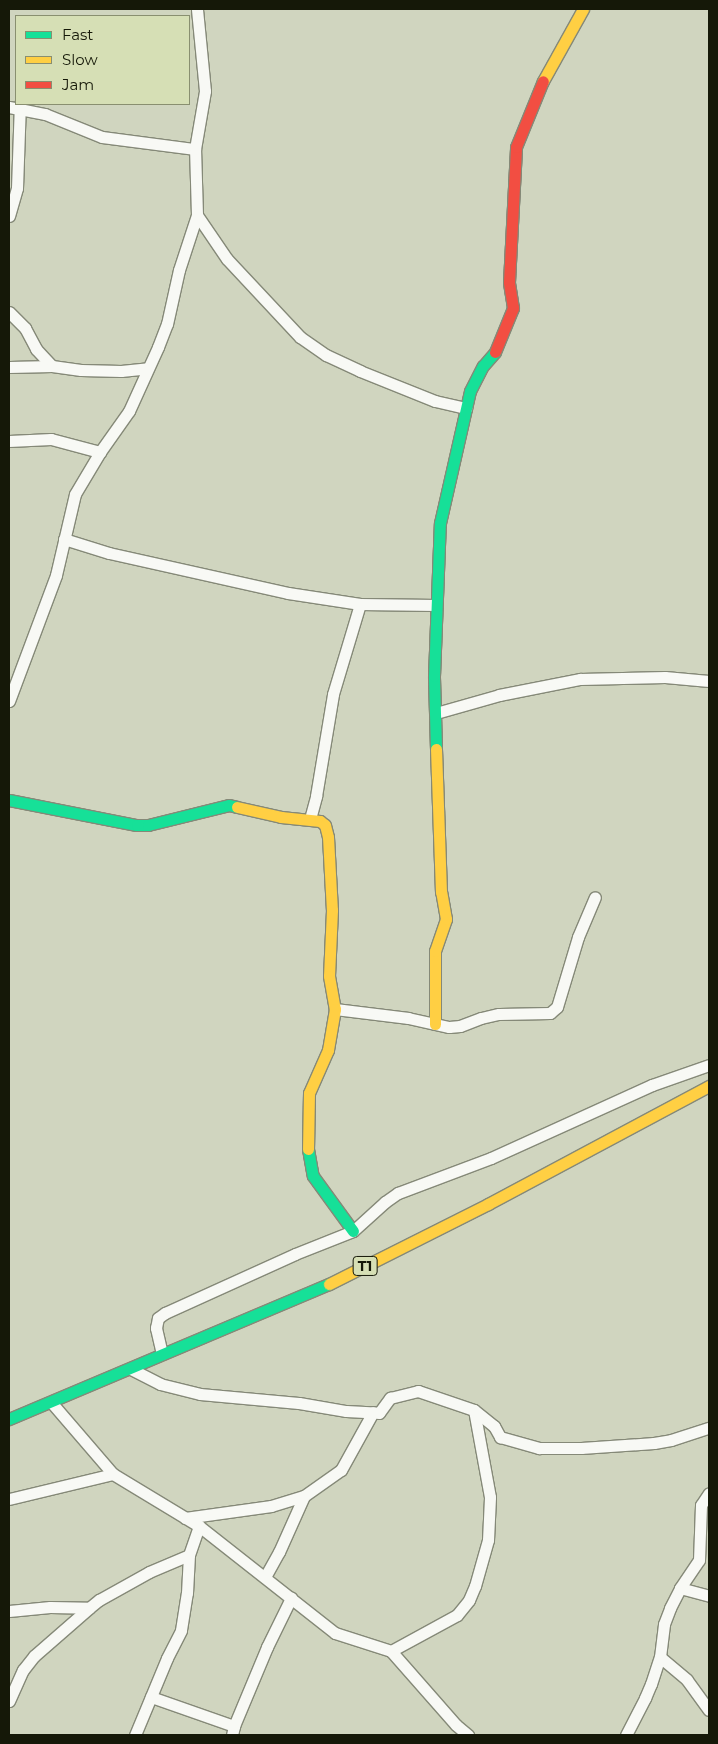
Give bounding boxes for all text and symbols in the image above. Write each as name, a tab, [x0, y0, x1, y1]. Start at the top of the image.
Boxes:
legend	[15, 15, 190, 105]
text: Fast	[62, 25, 93, 44]
text: Slow	[62, 50, 98, 69]
text: Jam	[62, 75, 94, 94]
road number: T1	[352, 1254, 378, 1278]

